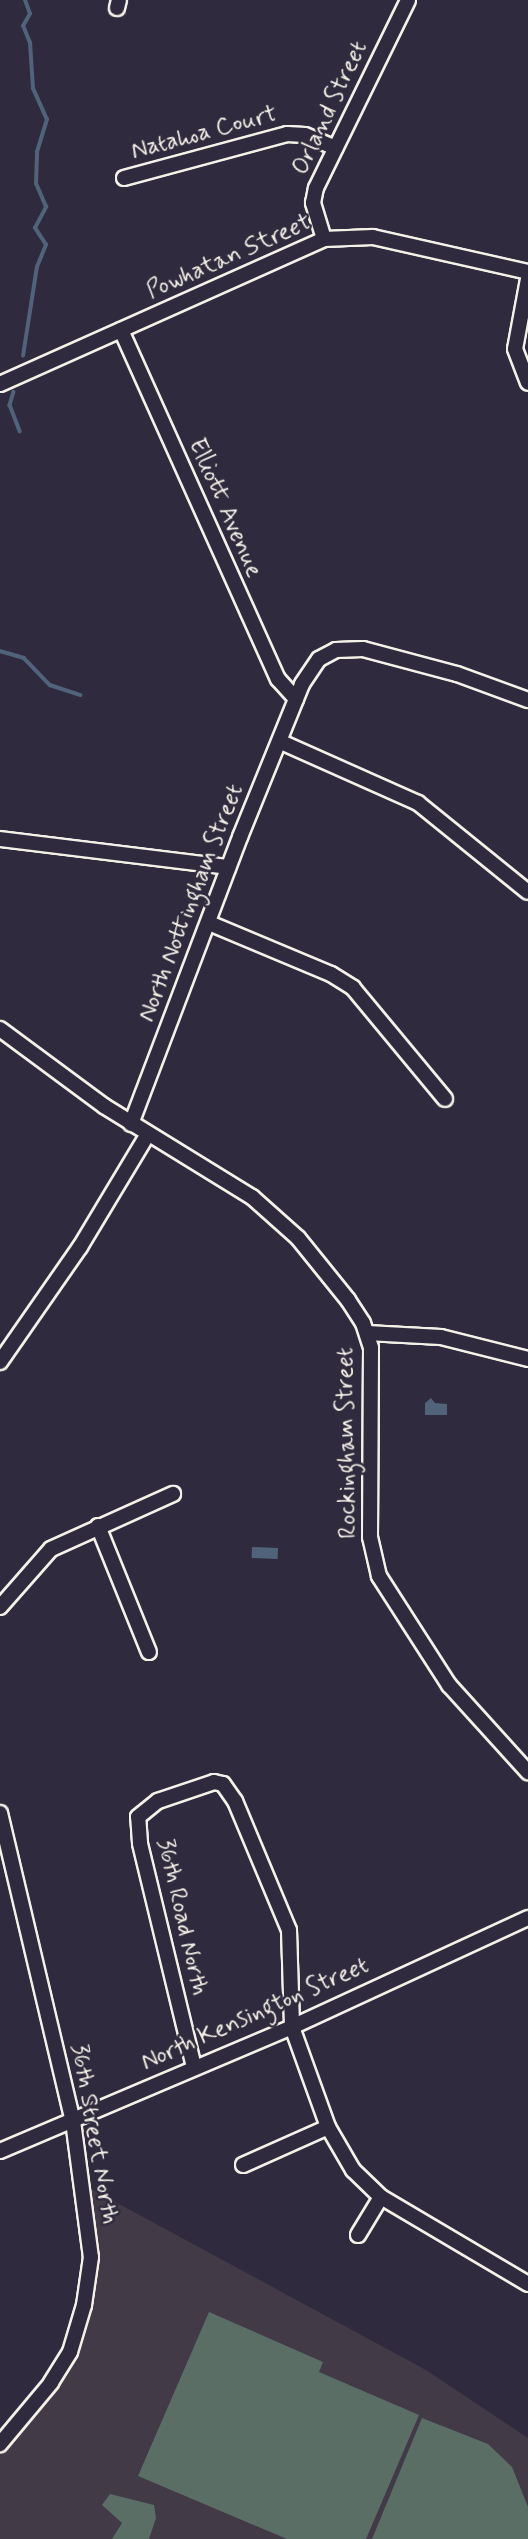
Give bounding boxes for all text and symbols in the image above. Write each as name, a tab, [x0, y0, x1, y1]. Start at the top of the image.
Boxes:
street label: Orland Street	[286, 34, 374, 182]
street label: Natahoa Court	[130, 100, 278, 166]
street label: Powhatan Street	[143, 208, 315, 306]
street label: Elliott Avenue	[182, 434, 268, 582]
street label: North Nottingham Street	[132, 778, 250, 1028]
street label: Rockingham Street	[331, 1345, 363, 1541]
street label: 36th Road North	[150, 1835, 214, 1999]
street label: North Kensington Street	[135, 1950, 375, 2078]
street label: 36th Street North	[64, 2042, 124, 2226]

